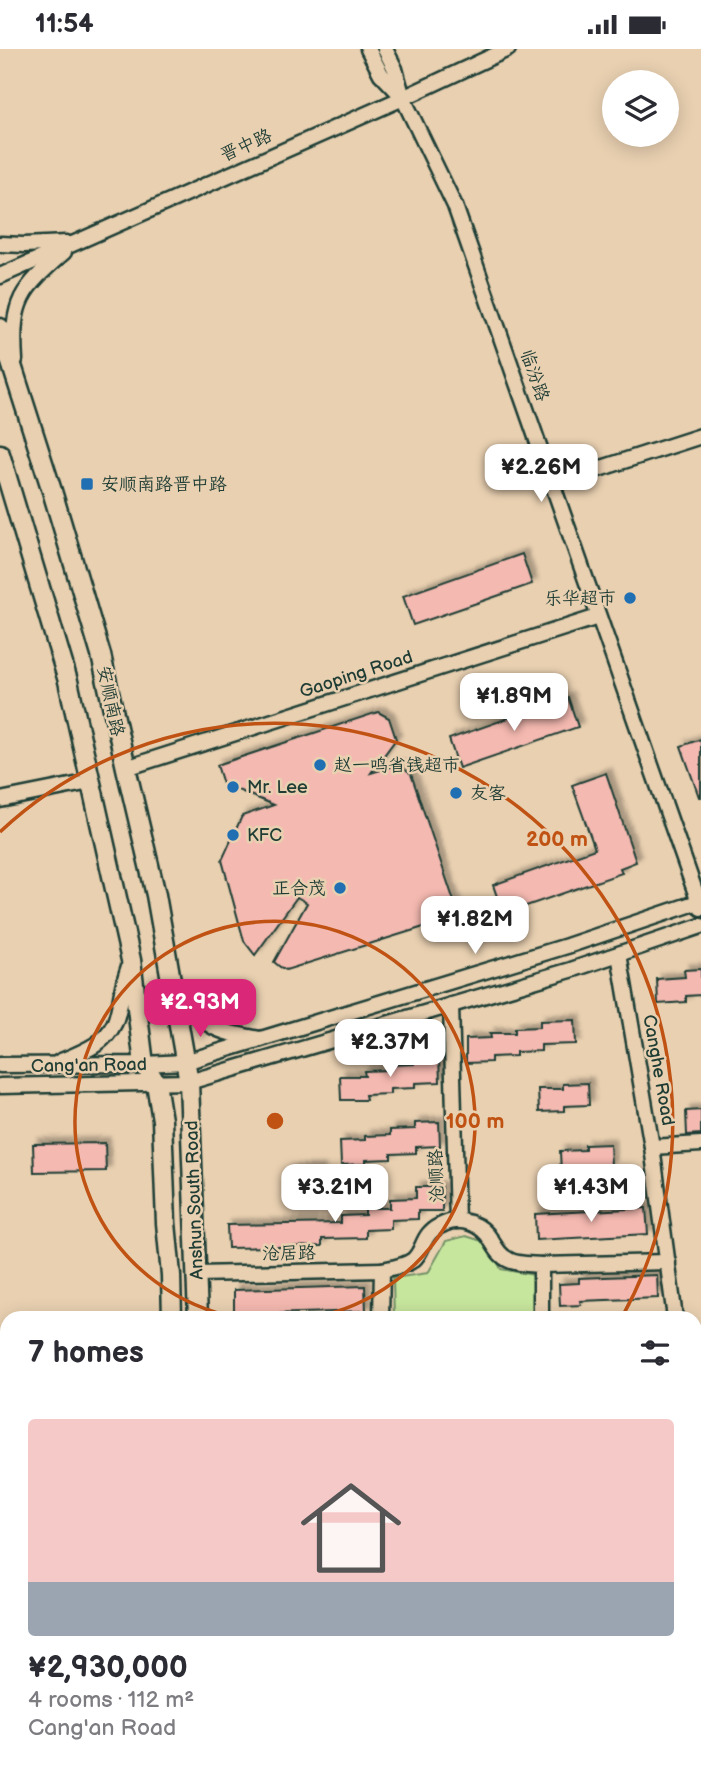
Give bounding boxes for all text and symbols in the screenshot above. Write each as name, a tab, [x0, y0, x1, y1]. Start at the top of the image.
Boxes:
text: 11:54	[35, 9, 93, 40]
map controls	[602, 70, 679, 147]
button: layers	[602, 70, 679, 147]
street label: 晋中路	[217, 125, 275, 166]
street label: 临汾路	[516, 346, 553, 404]
pin: ¥2.26M	[484, 445, 598, 504]
text: ¥2.26M	[501, 453, 581, 481]
place label: 安顺南路晋中路	[101, 474, 227, 495]
marker: 安顺南路晋中路	[79, 476, 95, 492]
place label: 乐华超市	[544, 588, 616, 609]
marker: 乐华超市	[622, 590, 638, 606]
street label: Gaoping Road	[297, 646, 415, 703]
street label: 安顺南路	[93, 664, 128, 739]
pin: ¥1.89M	[457, 673, 571, 733]
text: ¥1.89M	[476, 682, 552, 710]
place label: 赵一鸣省钱超市	[334, 755, 460, 776]
marker: 赵一鸣省钱超市	[312, 757, 328, 773]
place label: Mr. Lee	[247, 777, 308, 798]
marker: Mr. Lee	[225, 779, 241, 795]
place label: 友客	[470, 783, 506, 804]
marker: 友客	[448, 785, 464, 801]
place label: KFC	[247, 825, 282, 846]
marker: KFC	[225, 827, 241, 843]
text: 200 m	[526, 827, 588, 852]
place label: 正合茂	[272, 878, 326, 899]
marker: 正合茂	[332, 880, 348, 896]
pin: ¥1.82M	[418, 897, 532, 956]
text: ¥1.82M	[437, 905, 513, 933]
pin: ¥2.93M	[143, 979, 257, 1039]
text: ¥2.93M	[160, 988, 240, 1016]
street label: Canghe Road	[638, 1013, 679, 1127]
pin: ¥2.37M	[333, 1019, 447, 1079]
text: ¥2.37M	[351, 1028, 429, 1056]
street label: Cang'an Road	[31, 1054, 147, 1077]
centre of rings	[263, 1109, 287, 1133]
text: 100 m	[446, 1109, 504, 1134]
street label: Anshun South Road	[181, 1120, 208, 1280]
street label: 沧顺路	[425, 1149, 448, 1203]
pin: ¥3.21M	[278, 1165, 392, 1224]
pin: ¥1.43M	[534, 1165, 648, 1224]
text: ¥3.21M	[297, 1173, 373, 1201]
text: ¥1.43M	[553, 1173, 629, 1201]
street label: 沧居路	[262, 1243, 316, 1264]
icon: filters	[636, 1334, 674, 1372]
text: 7 homes	[28, 1335, 144, 1371]
icon: home	[288, 1465, 414, 1591]
text: ¥2,930,000	[28, 1650, 188, 1686]
text: 4 rooms · 112 m²	[28, 1686, 194, 1714]
text: Cang'an Road	[28, 1714, 176, 1742]

